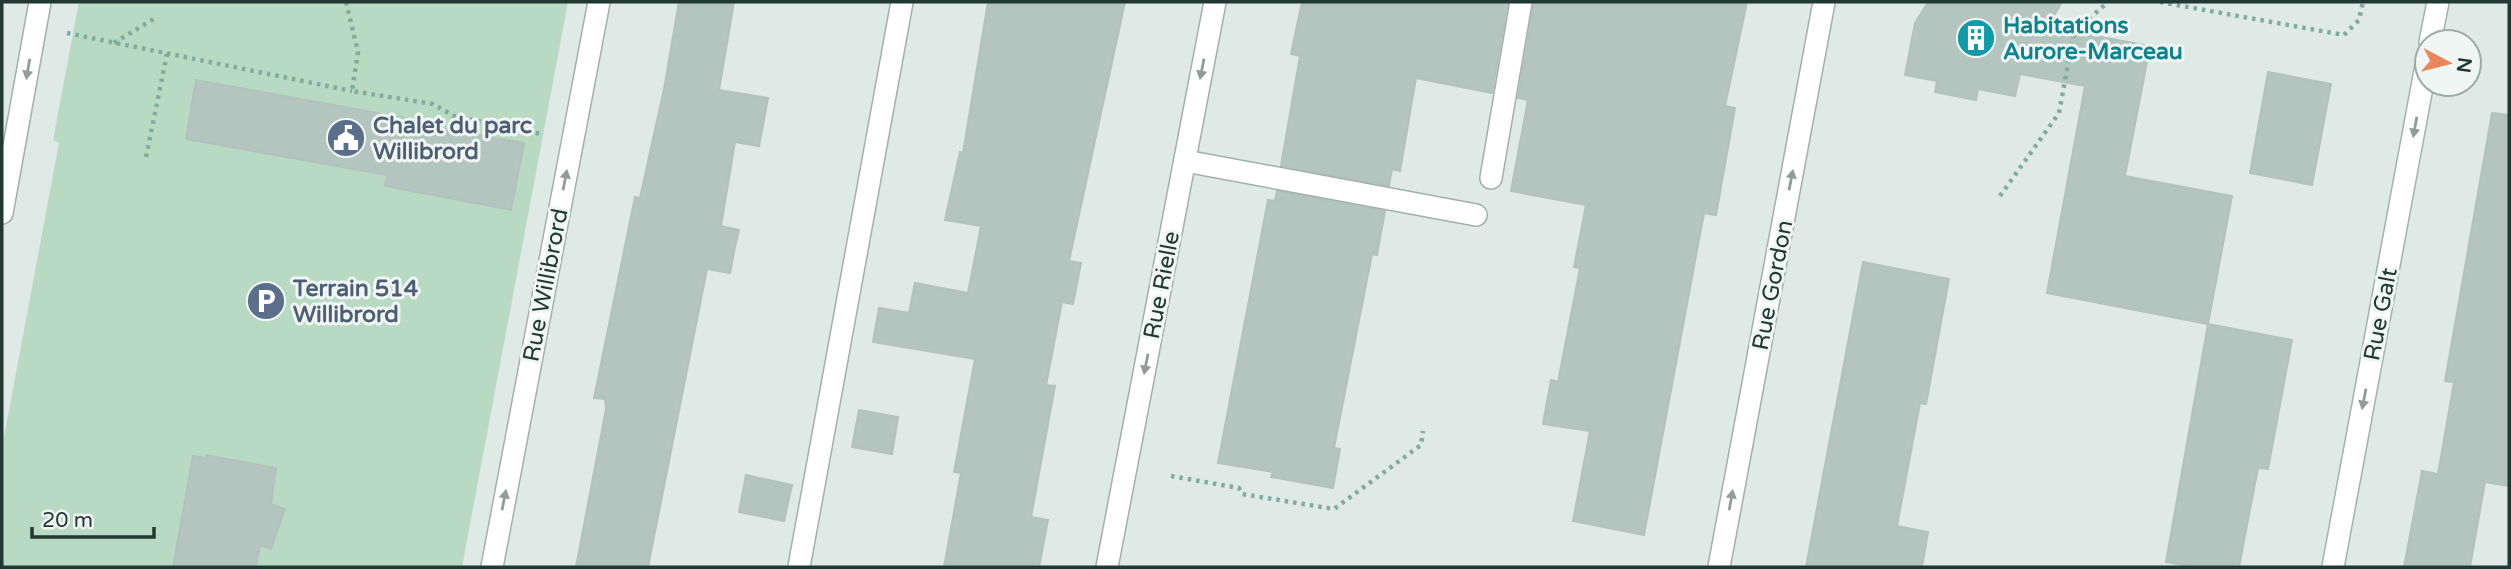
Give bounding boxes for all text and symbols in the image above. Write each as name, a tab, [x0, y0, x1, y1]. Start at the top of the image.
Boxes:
place label: Habitations Aurore-Marceau	[2003, 12, 2183, 66]
building icon: Habitations Aurore-Marceau	[1955, 17, 1997, 59]
north arrow	[2413, 28, 2483, 98]
text: N	[2452, 56, 2476, 74]
one-way arrow	[22, 58, 33, 80]
one-way arrow	[1196, 58, 1207, 80]
place label: Chalet du parc Willibrord	[373, 112, 532, 166]
one-way arrow	[2409, 116, 2420, 138]
public building icon: Chalet du parc Willibrord	[325, 117, 367, 159]
one-way arrow	[560, 169, 571, 191]
one-way arrow	[1786, 169, 1797, 191]
street label: Rue Willibrord	[517, 206, 575, 364]
street label: Rue Gordon	[1747, 218, 1799, 353]
street label: Rue Rielle	[1138, 229, 1186, 341]
street label: Rue Galt	[2358, 265, 2404, 363]
place label: Terrain 514 Willibrord	[292, 275, 419, 329]
parking icon: Terrain 514 Willibrord	[245, 280, 287, 322]
one-way arrow	[1140, 354, 1151, 376]
one-way arrow	[2358, 388, 2369, 410]
one-way arrow	[499, 489, 510, 511]
one-way arrow	[1726, 489, 1737, 511]
scale bar	[32, 496, 154, 540]
text: 20 m	[42, 508, 93, 533]

